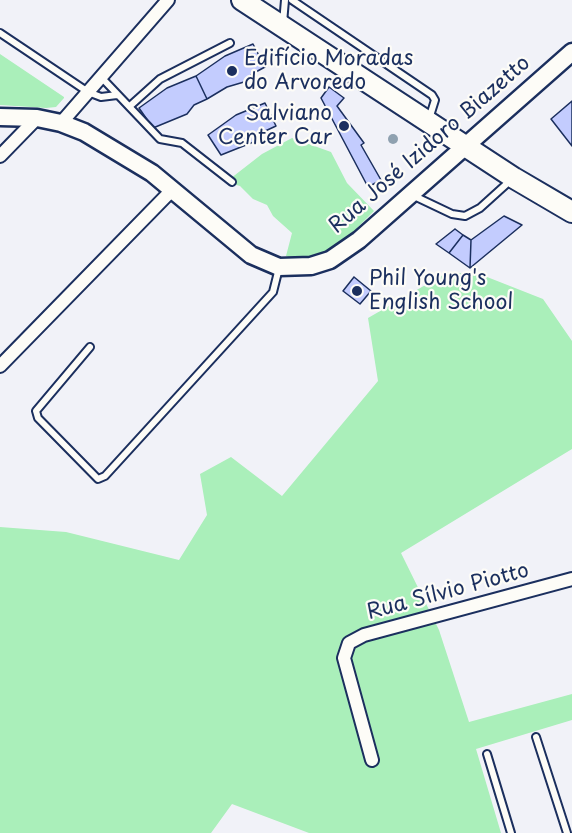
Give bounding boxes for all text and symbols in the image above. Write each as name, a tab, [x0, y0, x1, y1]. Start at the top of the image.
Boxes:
place label: Edifício Moradas do Arvoredo	[244, 46, 413, 96]
street label: Rua José Izidoro Biazetto	[324, 51, 536, 239]
marker: Edifício Moradas do Arvoredo	[225, 64, 239, 78]
place label: Salviano Center Car	[218, 101, 332, 151]
marker: Salviano Center Car	[337, 119, 351, 133]
place label: Phil Young's English School	[369, 266, 513, 316]
marker: Phil Young's English School	[350, 284, 364, 298]
street label: Rua Sílvio Piotto	[364, 558, 532, 626]

